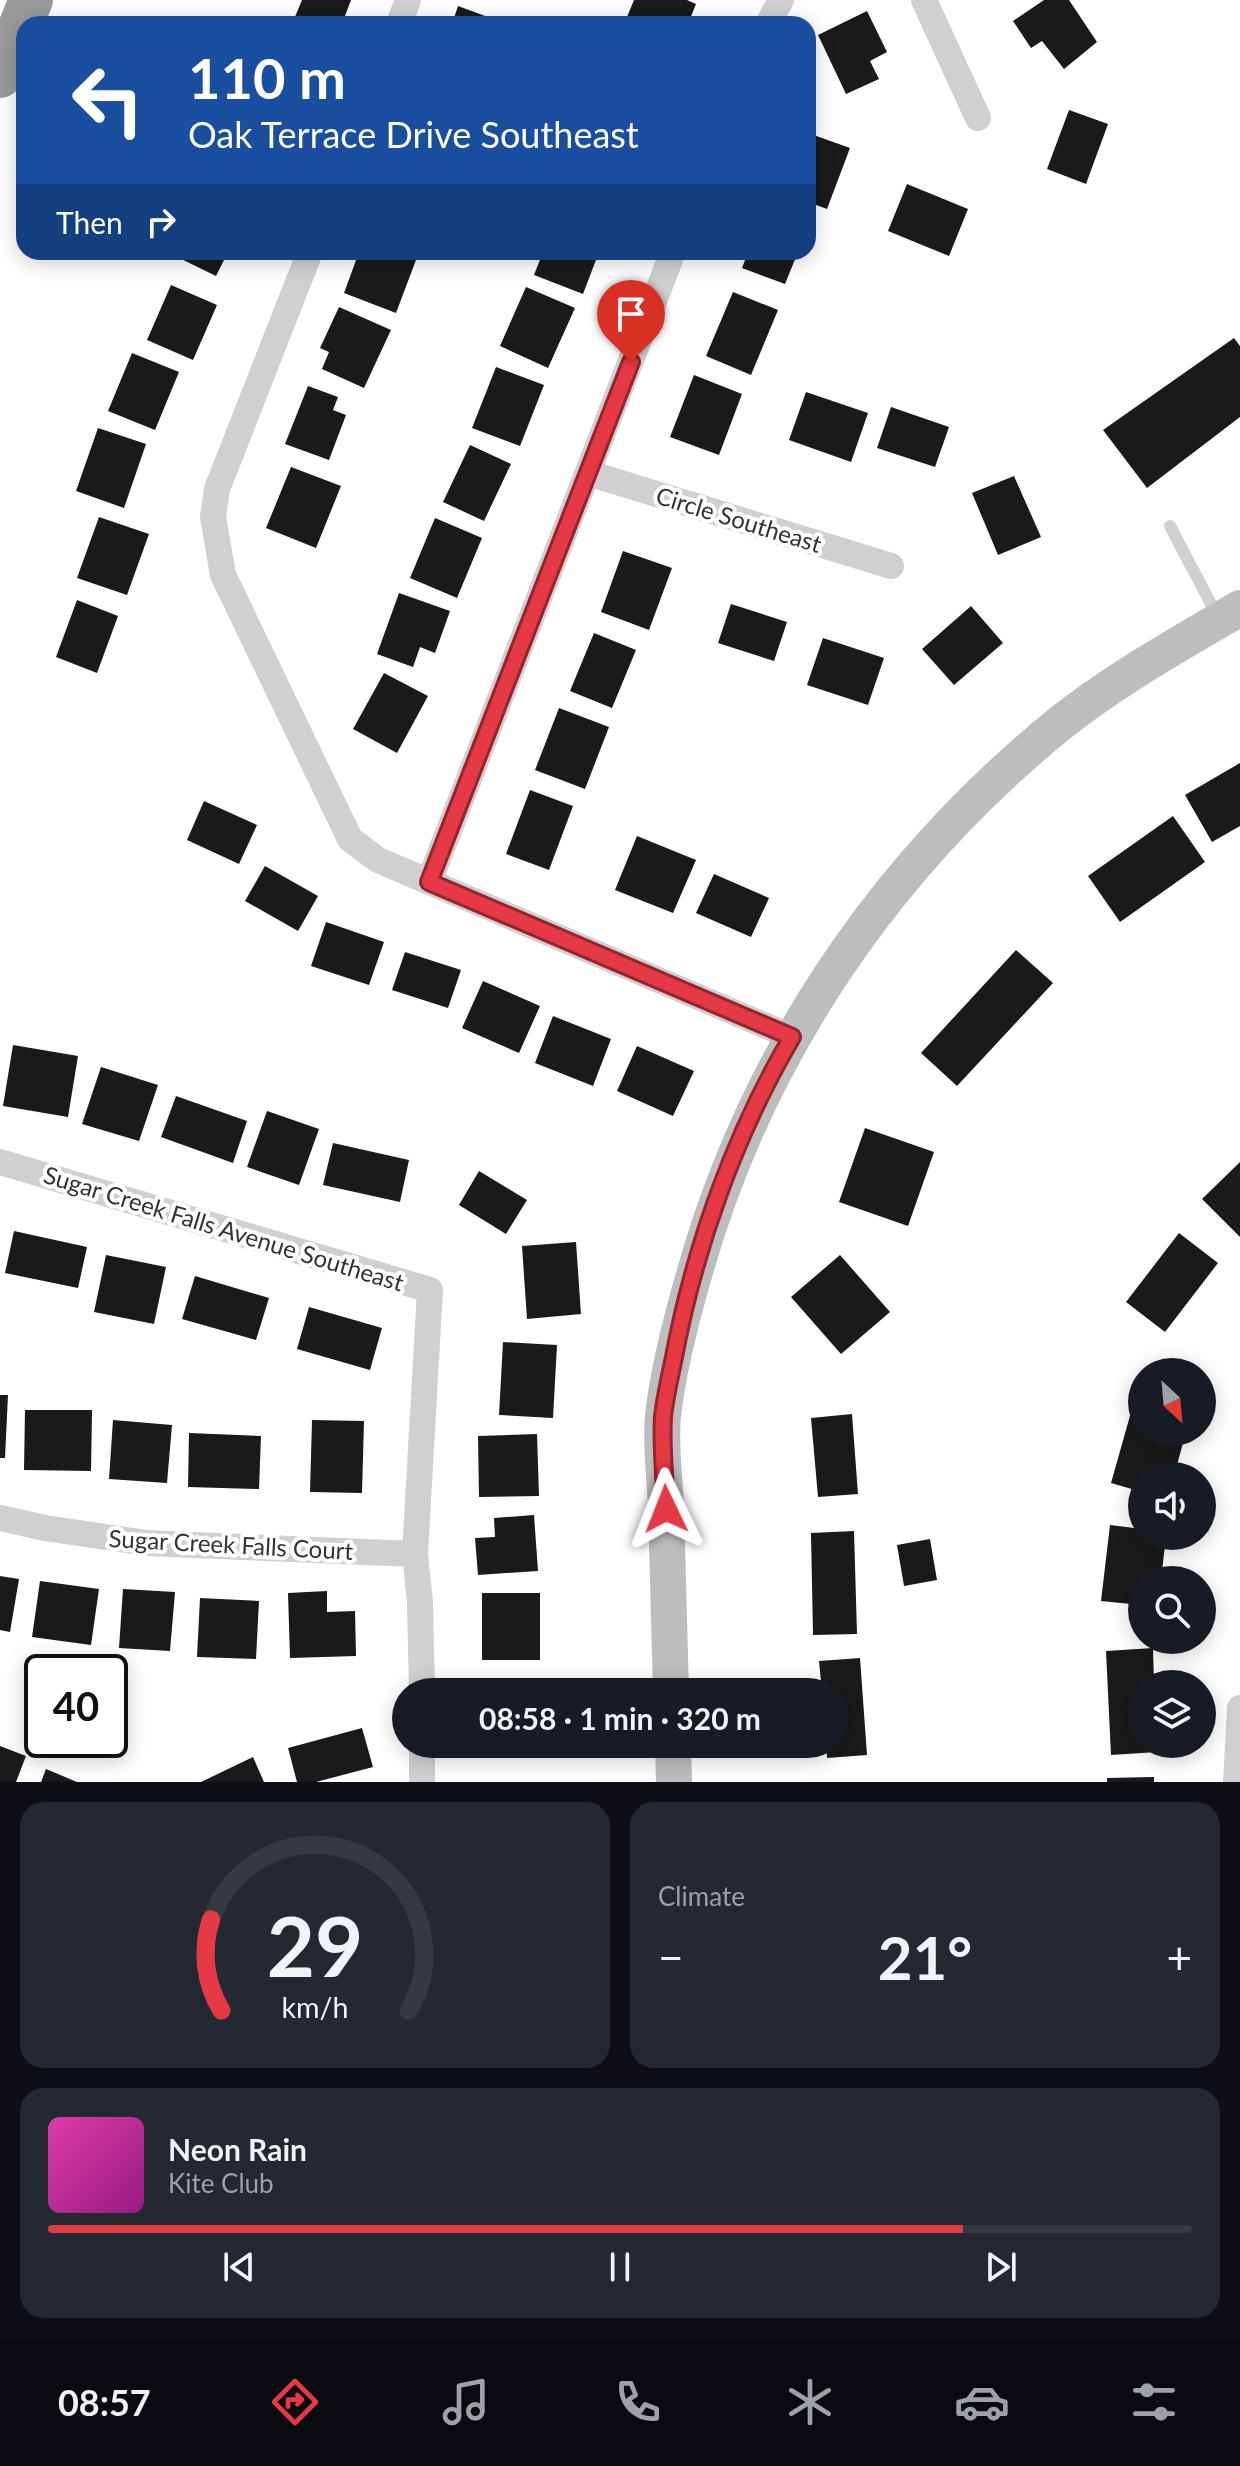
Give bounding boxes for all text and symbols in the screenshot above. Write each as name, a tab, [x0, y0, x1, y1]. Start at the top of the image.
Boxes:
text: 110 m	[188, 44, 346, 111]
icon: left	[56, 48, 160, 152]
text: Oak Terrace Drive Southeast	[188, 112, 639, 156]
icon: right	[139, 200, 183, 244]
text: Then	[56, 204, 123, 240]
pin	[597, 280, 665, 362]
icon: arrive	[609, 292, 653, 336]
street label: Circle Southeast	[653, 480, 826, 558]
street label: Sugar Creek Falls Avenue Southeast	[41, 1159, 408, 1297]
north arrow	[1128, 1358, 1216, 1446]
map controls	[1128, 1358, 1216, 1758]
button: sound	[1128, 1462, 1216, 1550]
position arrow	[624, 1467, 708, 1551]
street label: Sugar Creek Falls Court	[108, 1523, 354, 1565]
button: search	[1128, 1566, 1216, 1654]
speed limit sign: 40	[24, 1654, 128, 1758]
button: layers	[1128, 1670, 1216, 1758]
text: 08:58 · 1 min · 320 m	[479, 1700, 761, 1736]
text: Climate	[658, 1880, 745, 1912]
text: 29	[267, 1895, 363, 1995]
text: 21°	[878, 1921, 972, 1993]
text: −	[658, 1931, 684, 1983]
text: +	[1166, 1931, 1192, 1983]
text: km/h	[282, 1990, 348, 2024]
text: Neon Rain	[168, 2131, 307, 2167]
text: Kite Club	[168, 2167, 274, 2199]
icon: previous	[217, 2245, 261, 2289]
icon: pause	[598, 2245, 642, 2289]
icon: next	[979, 2245, 1023, 2289]
icon: directions	[267, 2374, 323, 2430]
icon: music	[438, 2374, 494, 2430]
icon: phone	[610, 2374, 666, 2430]
icon: climate	[782, 2374, 838, 2430]
icon: car	[954, 2374, 1010, 2430]
icon: filters	[1126, 2374, 1182, 2430]
text: 08:57	[58, 2380, 151, 2424]

